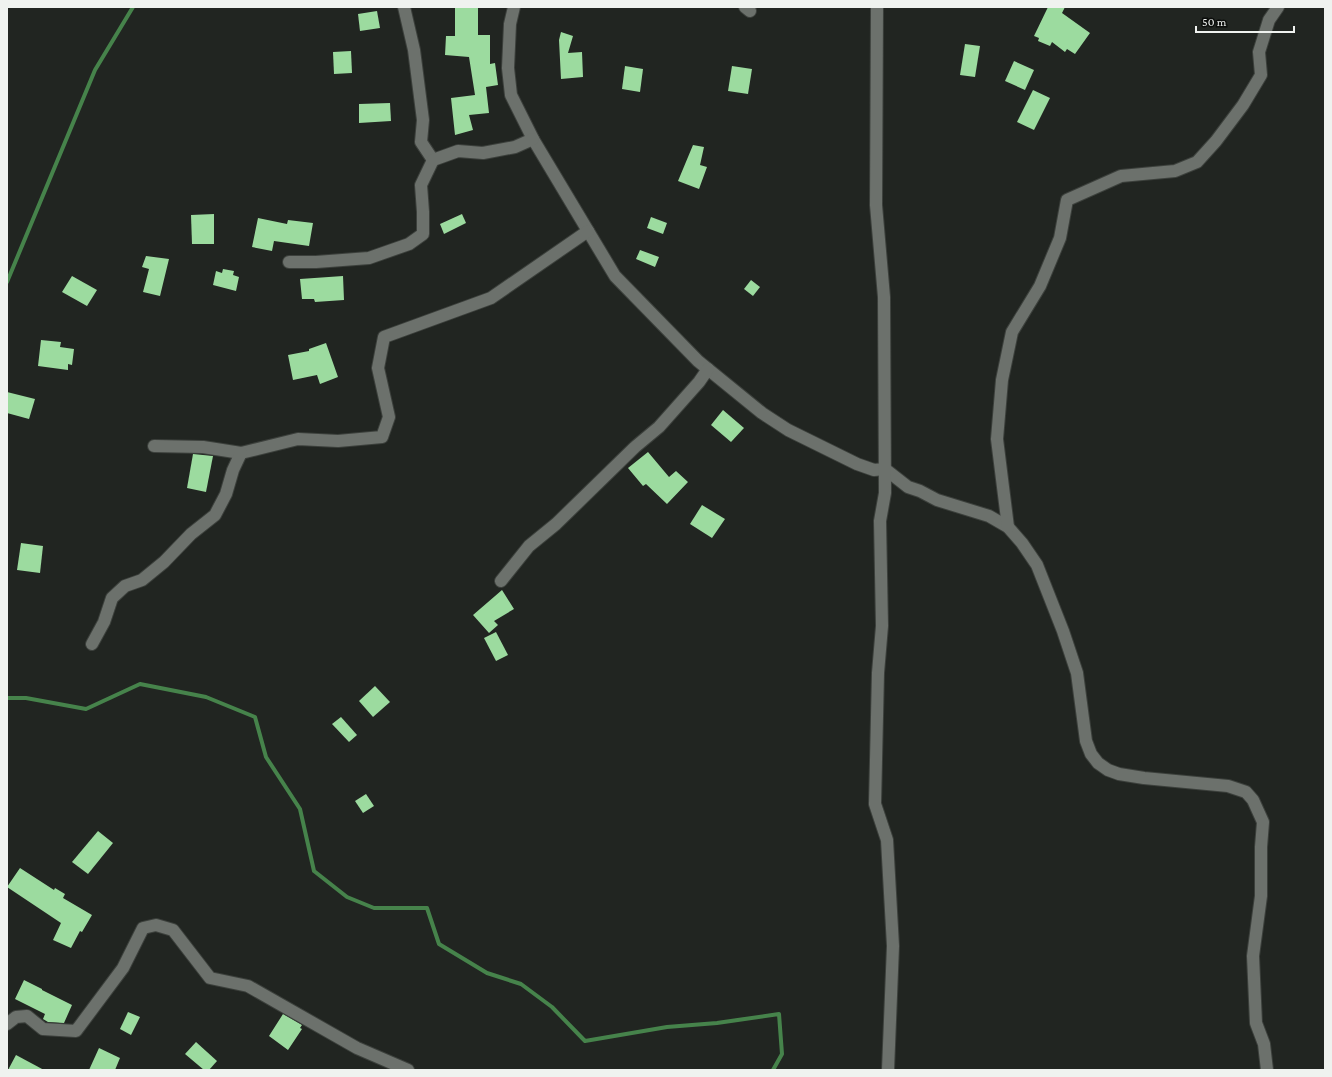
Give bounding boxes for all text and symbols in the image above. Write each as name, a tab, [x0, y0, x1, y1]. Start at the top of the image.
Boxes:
scale bar	[1196, 8, 1294, 34]
text: 50 m	[1202, 15, 1227, 29]

